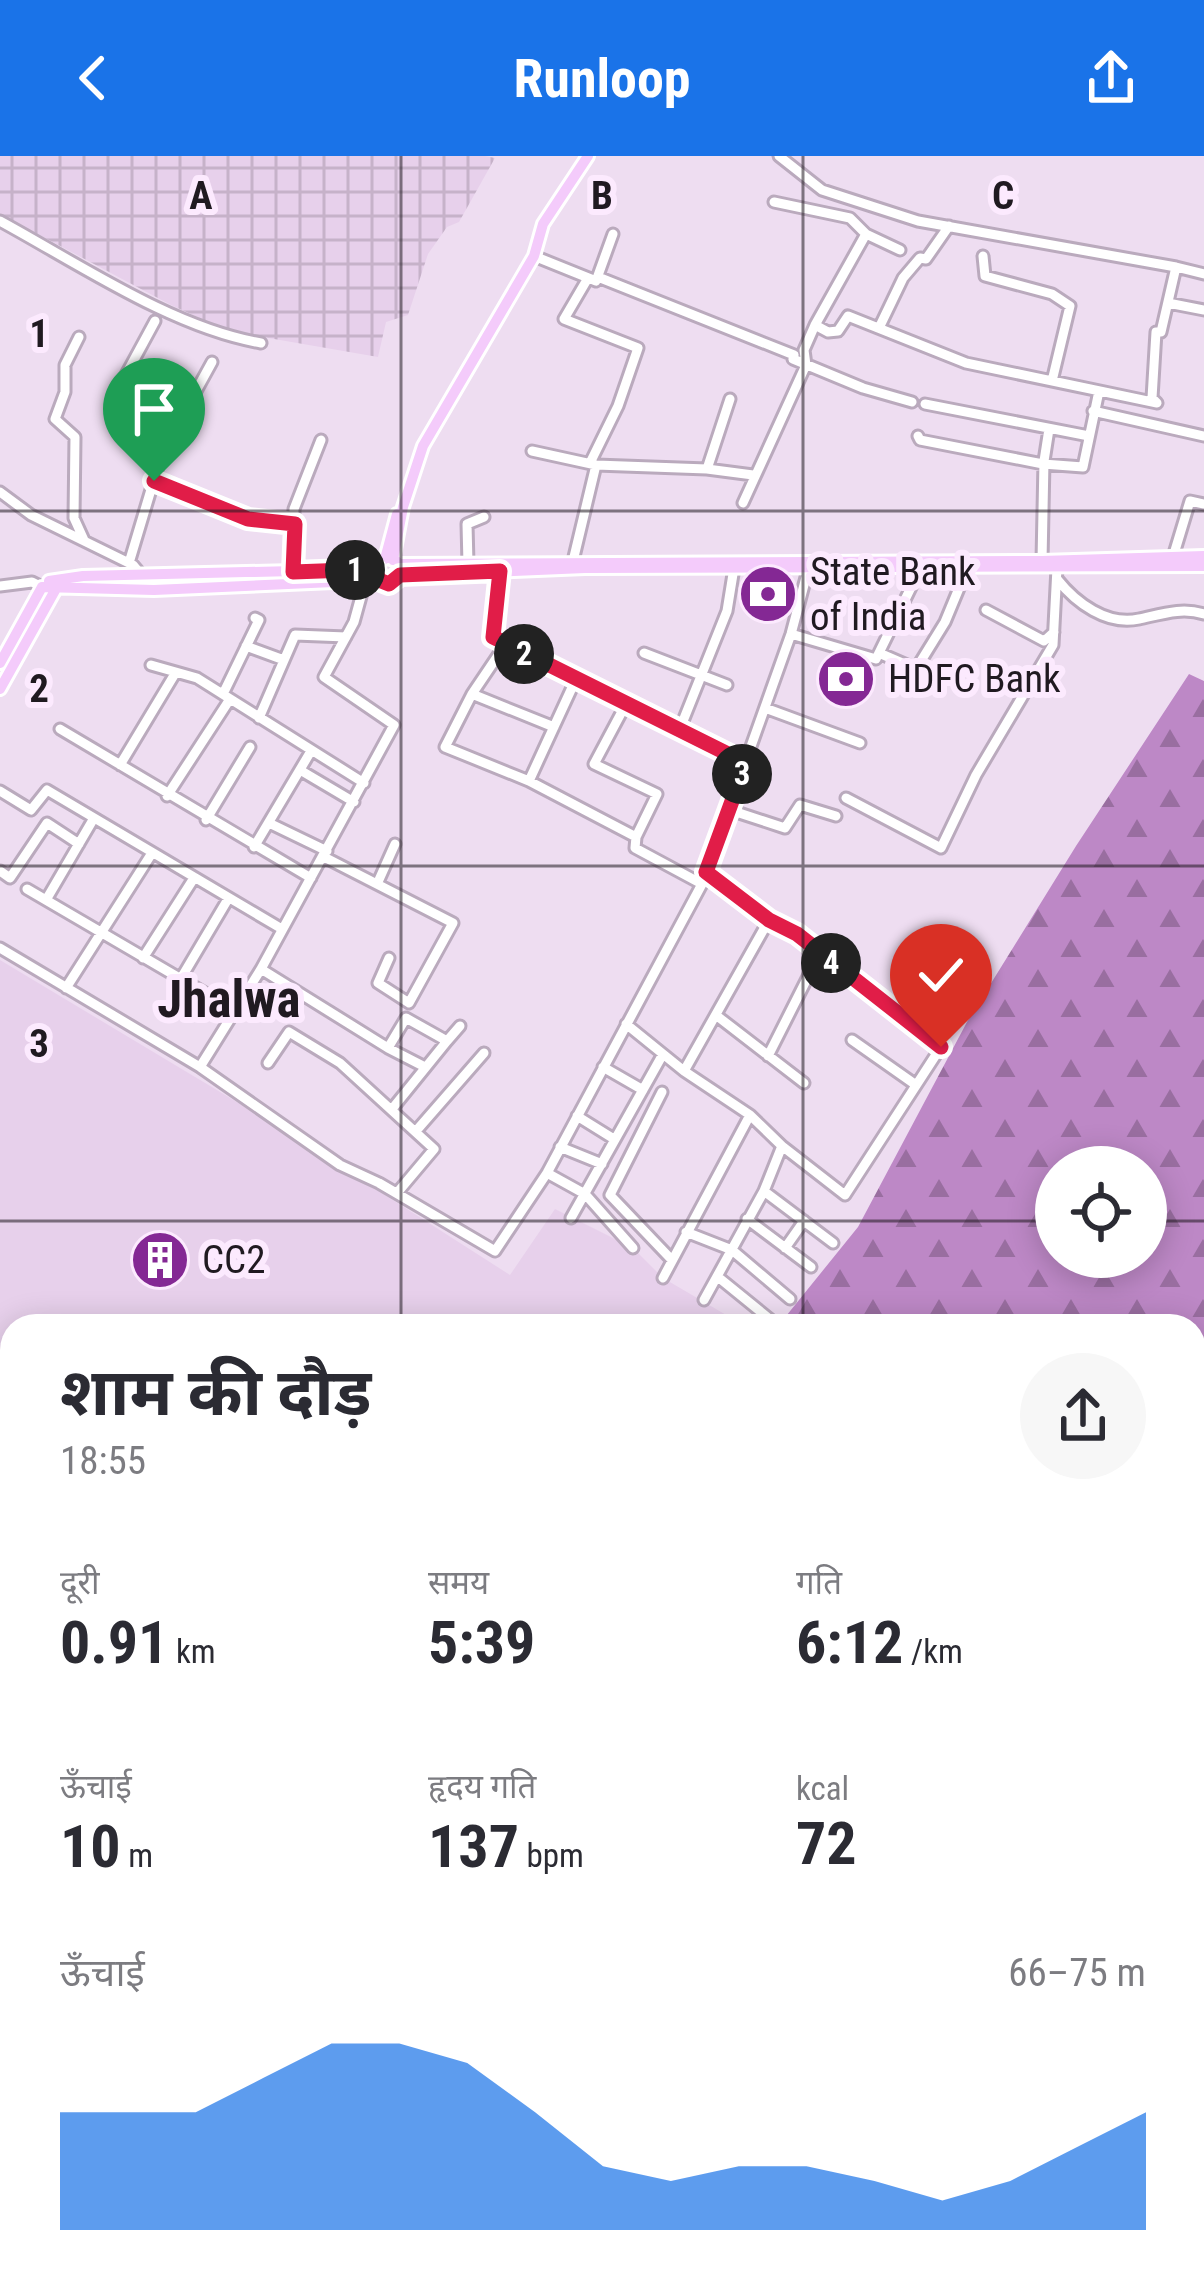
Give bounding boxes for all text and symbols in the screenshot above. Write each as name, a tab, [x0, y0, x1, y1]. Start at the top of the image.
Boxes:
icon: back	[60, 45, 126, 111]
icon: share	[1078, 45, 1144, 111]
text: Runloop	[513, 47, 691, 110]
text: A	[189, 173, 213, 219]
text: B	[591, 173, 613, 219]
text: C	[992, 173, 1014, 219]
text: 1	[29, 311, 49, 357]
pin	[103, 358, 205, 481]
icon: arrive	[121, 376, 187, 442]
pin: 1	[325, 540, 385, 600]
place label: State Bank of India	[810, 549, 976, 640]
text: 1	[347, 550, 363, 589]
bank icon: State Bank of India	[737, 563, 799, 625]
pin: 2	[494, 624, 554, 684]
text: 2	[516, 634, 532, 673]
bank icon: HDFC Bank	[815, 648, 877, 710]
place label: HDFC Bank	[888, 656, 1061, 702]
text: 2	[29, 666, 49, 712]
pin: 3	[712, 744, 772, 804]
text: 3	[734, 754, 750, 793]
pin	[890, 924, 992, 1047]
pin: 4	[801, 933, 861, 993]
icon: check	[908, 942, 974, 1008]
text: 4	[823, 943, 839, 982]
district label: Jhalwa	[157, 970, 301, 1029]
text: 3	[29, 1021, 49, 1067]
map controls	[1035, 1146, 1167, 1278]
button: locate	[1035, 1146, 1167, 1278]
building icon: CC2	[129, 1229, 191, 1291]
place label: CC2	[202, 1237, 265, 1283]
button: share	[1020, 1353, 1146, 1479]
text: शाम की दौड़	[60, 1354, 371, 1431]
text: 18:55	[60, 1438, 146, 1484]
text: दूरी	[60, 1563, 100, 1602]
text: समय	[428, 1563, 489, 1602]
text: गति	[796, 1563, 842, 1602]
text: 0.91	[60, 1607, 168, 1678]
text: 5:39	[428, 1607, 535, 1678]
text: 6:12	[796, 1607, 903, 1678]
text: km	[168, 1632, 216, 1671]
text: /km	[903, 1632, 963, 1671]
text: ऊँचाई	[60, 1767, 132, 1806]
text: हृदय गति	[428, 1767, 536, 1806]
text: kcal	[796, 1769, 849, 1808]
text: 72	[796, 1808, 857, 1879]
text: 10	[60, 1811, 121, 1882]
text: 137	[428, 1811, 519, 1882]
text: m	[121, 1836, 153, 1875]
text: bpm	[519, 1836, 584, 1875]
text: ऊँचाई	[60, 1950, 145, 1996]
text: 66–75 m	[1008, 1950, 1146, 1996]

